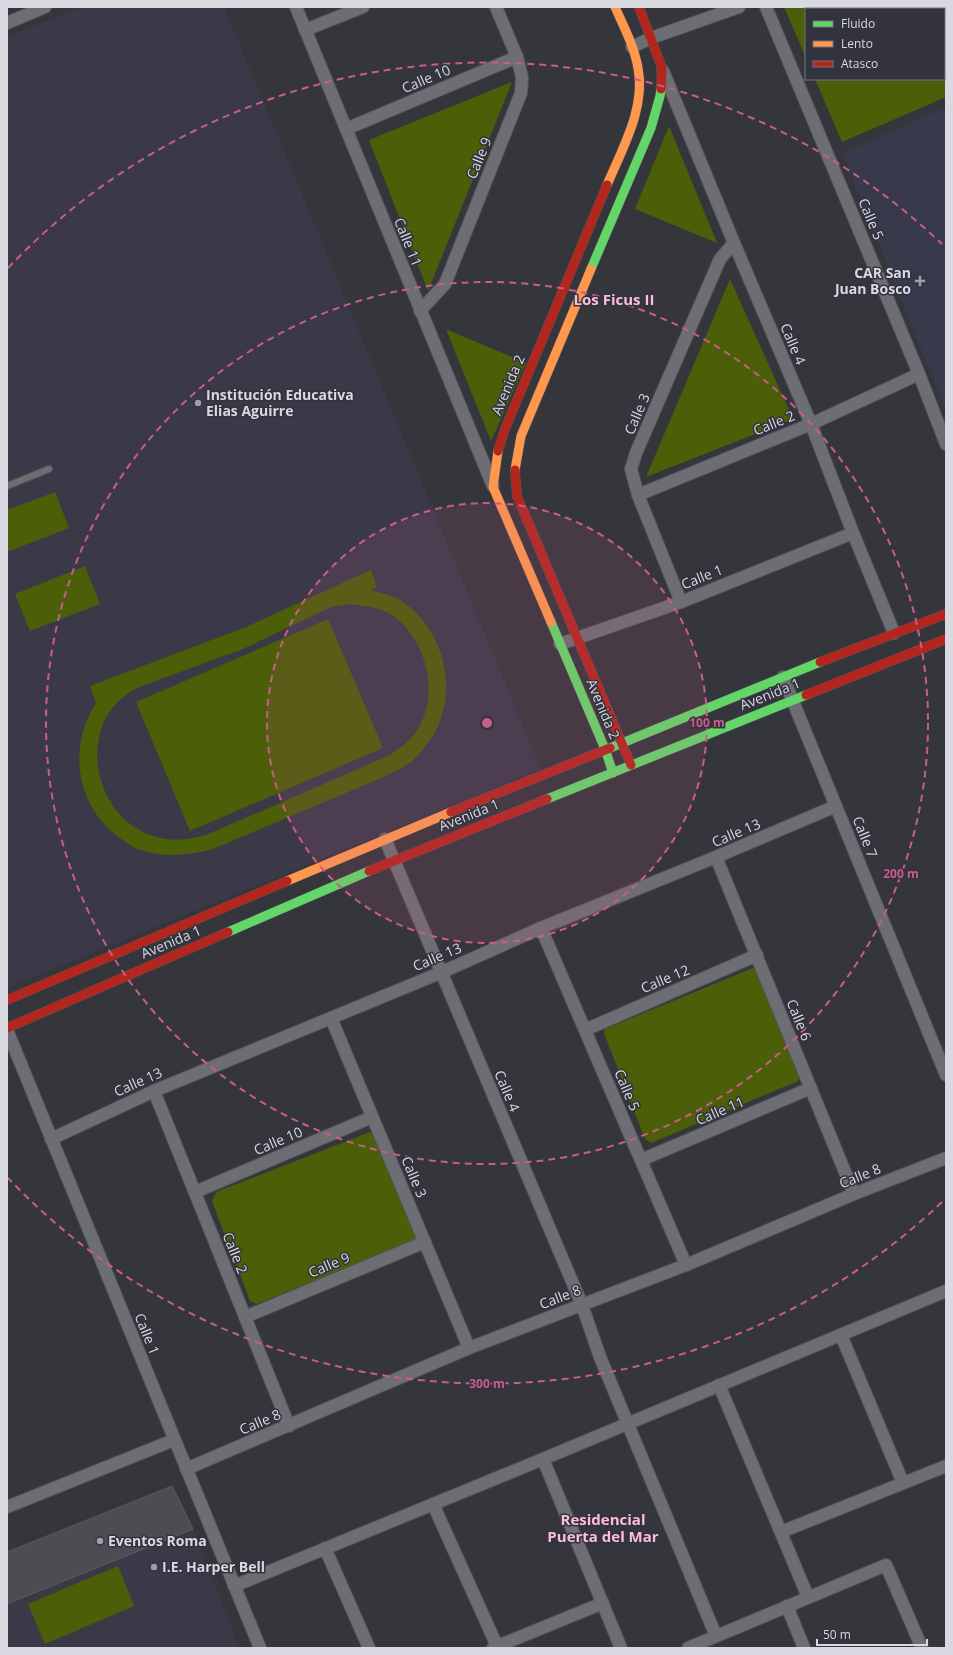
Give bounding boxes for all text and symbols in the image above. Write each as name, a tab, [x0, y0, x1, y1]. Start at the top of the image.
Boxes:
legend	[805, 8, 945, 80]
text: Fluido	[841, 15, 875, 32]
text: Lento	[841, 35, 873, 52]
text: Atasco	[841, 55, 878, 72]
street label: Calle 10	[399, 60, 453, 97]
street label: Calle 9	[462, 134, 495, 181]
street label: Calle 5	[854, 195, 889, 242]
street label: Calle 11	[390, 215, 427, 269]
place label: CAR San Juan Bosco	[833, 263, 911, 298]
marker: CAR San Juan Bosco	[914, 275, 926, 287]
district label: Los Ficus II	[574, 289, 654, 309]
street label: Calle 4	[776, 320, 811, 367]
street label: Avenida 2	[486, 352, 529, 418]
place label: Institución Educativa Elias Aguirre	[206, 385, 354, 420]
street label: Calle 3	[619, 390, 654, 437]
marker: Institución Educativa Elias Aguirre	[193, 398, 203, 408]
street label: Calle 2	[750, 406, 797, 439]
street label: Calle 1	[678, 560, 725, 593]
street label: Avenida 1	[737, 673, 803, 714]
street label: Avenida 2	[582, 676, 625, 742]
text: 100 m	[689, 714, 725, 731]
centre of rings	[480, 716, 494, 730]
street label: Avenida 1	[436, 794, 502, 835]
street label: Calle 7	[849, 813, 882, 860]
street label: Calle 13	[709, 814, 763, 851]
text: 200 m	[883, 865, 919, 882]
street label: Avenida 1	[138, 920, 204, 963]
street label: Calle 13	[410, 938, 464, 975]
street label: Calle 12	[638, 960, 692, 997]
street label: Calle 6	[783, 996, 816, 1043]
street label: Calle 13	[111, 1062, 165, 1101]
street label: Calle 5	[610, 1066, 645, 1113]
street label: Calle 4	[490, 1067, 525, 1114]
street label: Calle 11	[693, 1092, 747, 1129]
street label: Calle 10	[251, 1122, 305, 1159]
street label: Calle 3	[397, 1153, 432, 1200]
street label: Calle 8	[836, 1159, 883, 1192]
street label: Calle 2	[219, 1229, 252, 1276]
street label: Calle 9	[305, 1247, 352, 1282]
street label: Calle 8	[536, 1280, 583, 1313]
street label: Calle 1	[131, 1310, 164, 1357]
text: 300 m	[469, 1375, 505, 1392]
street label: Calle 8	[236, 1404, 283, 1439]
district label: Residencial Puerta del Mar	[547, 1509, 659, 1546]
place label: Eventos Roma	[108, 1531, 207, 1550]
marker: Eventos Roma	[95, 1536, 105, 1546]
place label: I.E. Harper Bell	[162, 1557, 265, 1576]
marker: I.E. Harper Bell	[149, 1562, 159, 1572]
scale bar	[817, 1621, 927, 1647]
text: 50 m	[823, 1626, 851, 1643]

